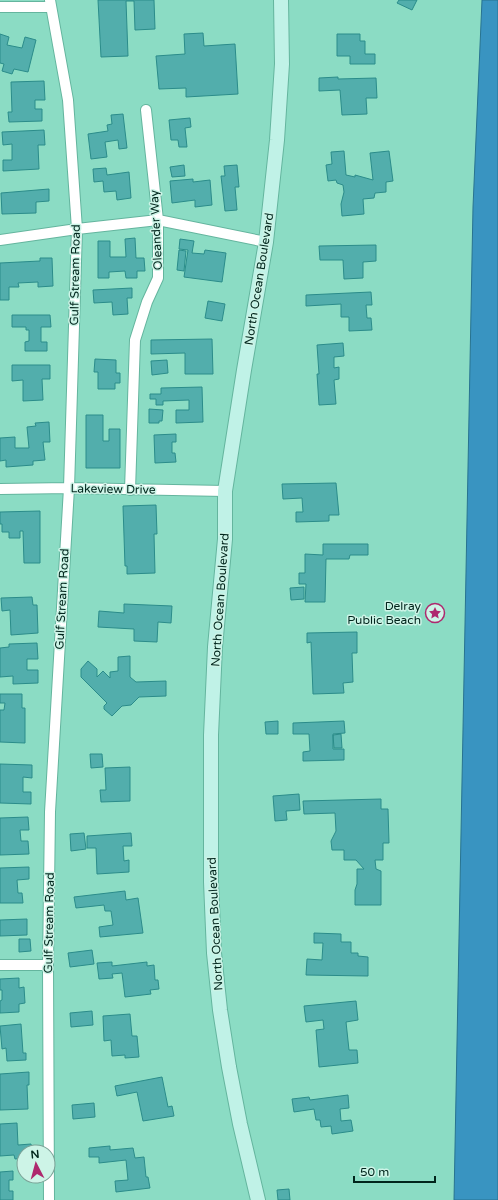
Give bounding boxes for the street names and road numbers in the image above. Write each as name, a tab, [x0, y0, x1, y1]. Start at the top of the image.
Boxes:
street label: Oleander Way	[147, 189, 165, 270]
street label: North Ocean Boulevard	[242, 212, 276, 346]
street label: Gulf Stream Road	[67, 224, 83, 326]
street label: Lakeview Drive	[70, 481, 156, 497]
street label: North Ocean Boulevard	[208, 533, 232, 667]
street label: Gulf Stream Road	[52, 548, 72, 650]
street label: North Ocean Boulevard	[205, 857, 225, 991]
street label: Gulf Stream Road	[41, 872, 57, 974]

